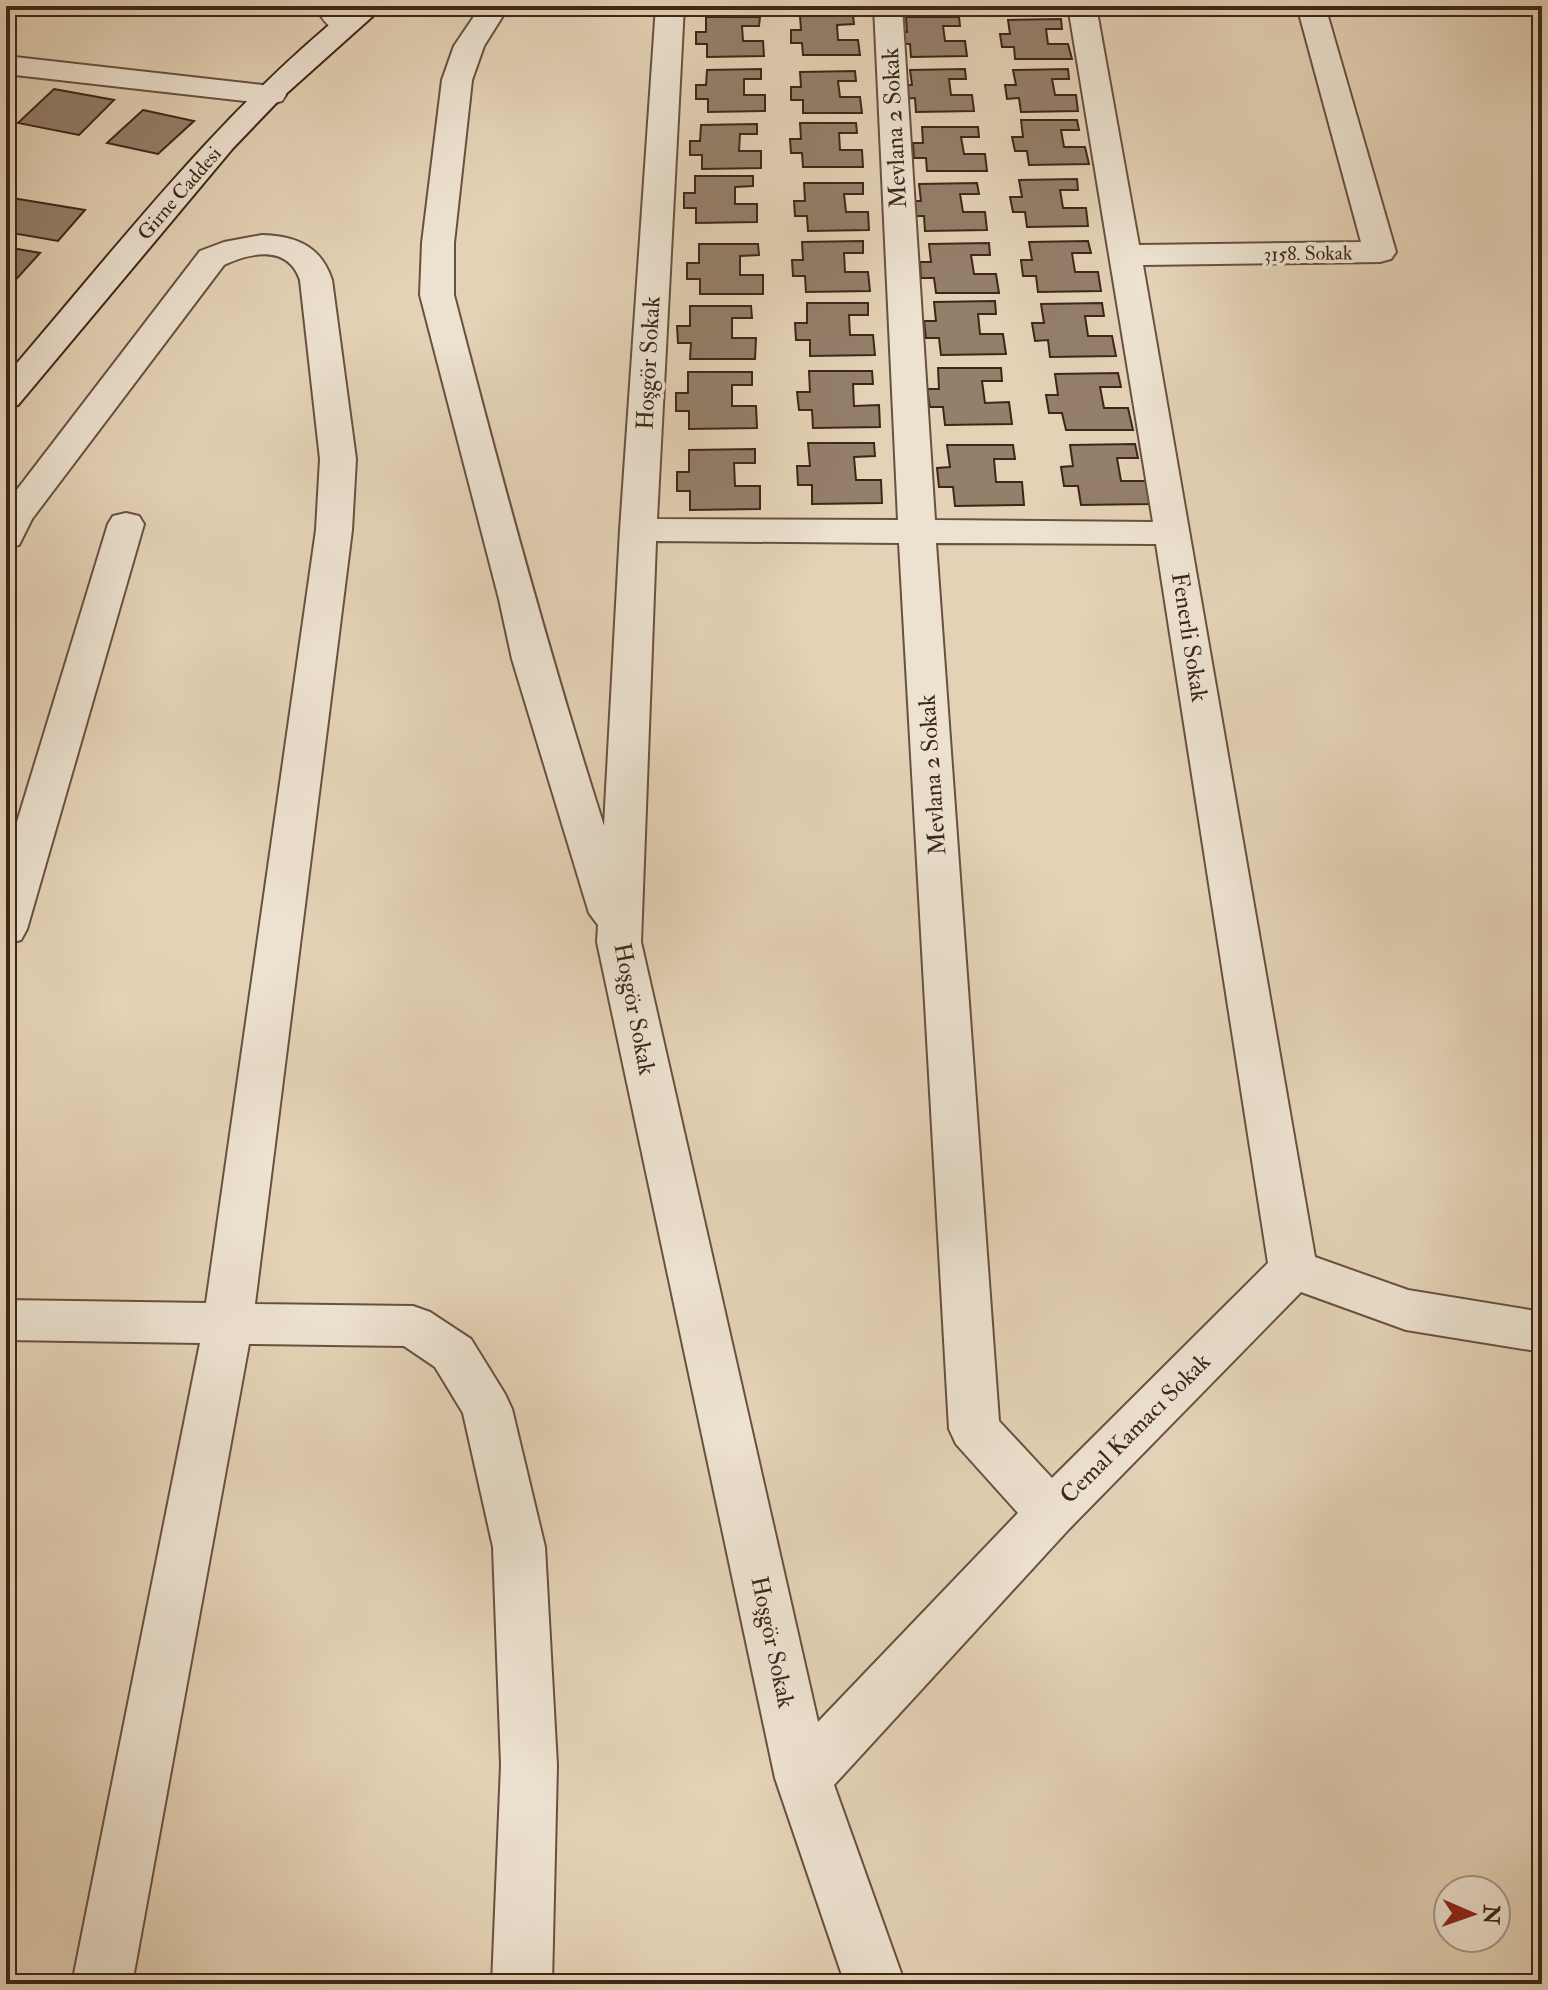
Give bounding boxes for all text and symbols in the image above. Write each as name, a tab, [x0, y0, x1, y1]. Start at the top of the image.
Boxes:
street label: Mevlana 2 Sokak	[875, 46, 914, 209]
street label: Girne Caddesi	[132, 142, 227, 245]
street label: 3158. Sokak	[1263, 240, 1353, 267]
street label: Hoşgör Sokak	[630, 295, 668, 431]
street label: Fenerli Sokak	[1164, 570, 1215, 705]
street label: Mevlana 2 Sokak	[911, 693, 954, 856]
street label: Hoşgör Sokak	[607, 940, 663, 1078]
street label: Cemal Kamacı Sokak	[1053, 1346, 1218, 1510]
street label: Hoşgör Sokak	[743, 1573, 802, 1711]
north arrow	[1432, 1874, 1512, 1954]
text: N	[1477, 1903, 1505, 1925]

